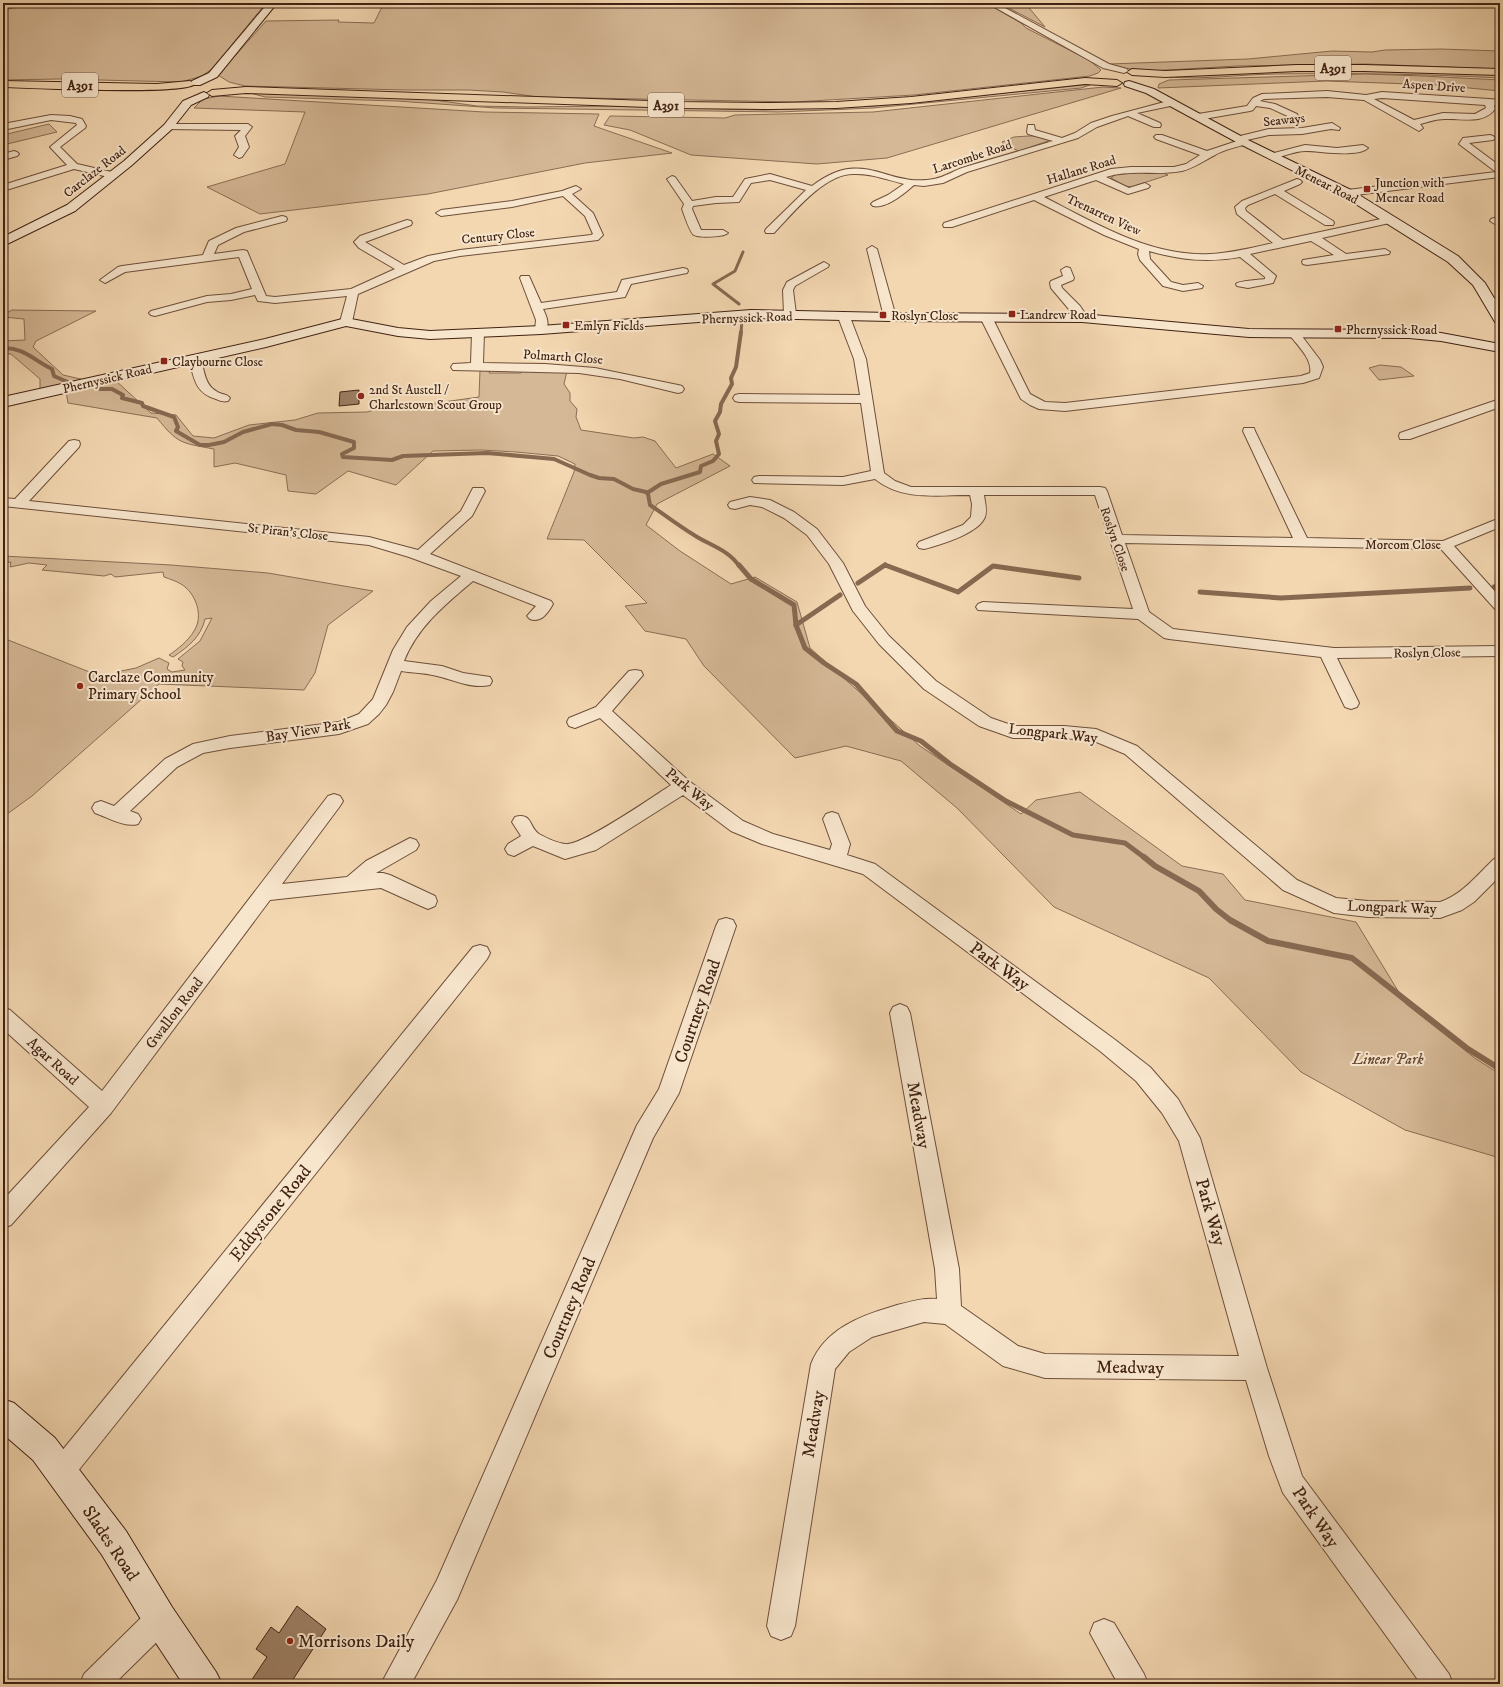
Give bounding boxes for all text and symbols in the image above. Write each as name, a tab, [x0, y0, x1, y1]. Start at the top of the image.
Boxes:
road number: A391	[1315, 56, 1351, 80]
road number: A391	[62, 73, 98, 97]
street label: Aspen Drive	[1402, 76, 1466, 96]
road number: A391	[648, 93, 684, 117]
street label: Seaways	[1262, 110, 1306, 130]
street label: Larcombe Road	[931, 136, 1014, 177]
street label: Carclaze Road	[60, 142, 129, 201]
street label: Hallane Road	[1045, 152, 1118, 188]
street label: Menear Road	[1292, 162, 1361, 208]
place label: Junction with Menear Road	[1374, 175, 1445, 206]
marker: Junction with Menear Road	[1362, 184, 1372, 194]
street label: Trenarren View	[1064, 191, 1144, 240]
street label: Century Close	[461, 224, 536, 248]
place label: Landrew Road	[1020, 307, 1097, 323]
street label: Phernyssick Road	[701, 308, 793, 328]
place label: Roslyn Close	[891, 308, 958, 324]
marker: Landrew Road	[1007, 309, 1017, 319]
marker: Roslyn Close	[878, 310, 888, 320]
place label: Emlyn Fields	[574, 318, 644, 334]
marker: Emlyn Fields	[561, 320, 571, 330]
place label: Phernyssick Road	[1346, 322, 1438, 338]
marker: Phernyssick Road	[1333, 324, 1343, 334]
street label: Polmarth Close	[523, 346, 603, 368]
place label: Claybourne Close	[172, 354, 263, 370]
marker: Claybourne Close	[159, 356, 169, 366]
street label: Phernyssick Road	[61, 361, 154, 397]
place label: 2nd St Austell / Charlestown Scout Group	[369, 382, 502, 413]
marker: 2nd St Austell / Charlestown Scout Group	[356, 391, 366, 401]
street label: Roslyn Close	[1097, 505, 1134, 574]
street label: St Piran's Close	[247, 520, 329, 544]
street label: Morcom Close	[1365, 537, 1441, 553]
street label: Roslyn Close	[1393, 644, 1461, 662]
place label: Carclaze Community Primary School	[88, 668, 215, 704]
marker: Carclaze Community Primary School	[75, 681, 85, 691]
street label: Bay View Park	[264, 714, 353, 747]
street label: Longpark Way	[1007, 719, 1099, 748]
street label: Park Way	[661, 764, 719, 815]
street label: Longpark Way	[1347, 896, 1438, 919]
street label: Park Way	[965, 938, 1034, 996]
street label: Courtney Road	[670, 957, 726, 1066]
street label: Gwallon Road	[141, 973, 208, 1053]
street label: Agar Road	[23, 1033, 83, 1090]
park label: Linear Park	[1352, 1050, 1424, 1069]
street label: Meadway	[901, 1080, 935, 1151]
street label: Eddystone Road	[225, 1161, 316, 1266]
street label: Park Way	[1190, 1176, 1230, 1249]
street label: Courtney Road	[539, 1254, 601, 1363]
street label: Meadway	[1096, 1356, 1165, 1380]
street label: Meadway	[798, 1389, 830, 1459]
street label: Park Way	[1287, 1483, 1344, 1553]
street label: Slades Road	[77, 1502, 143, 1585]
place label: Morrisons Daily	[298, 1631, 415, 1653]
marker: Morrisons Daily	[285, 1636, 295, 1646]

